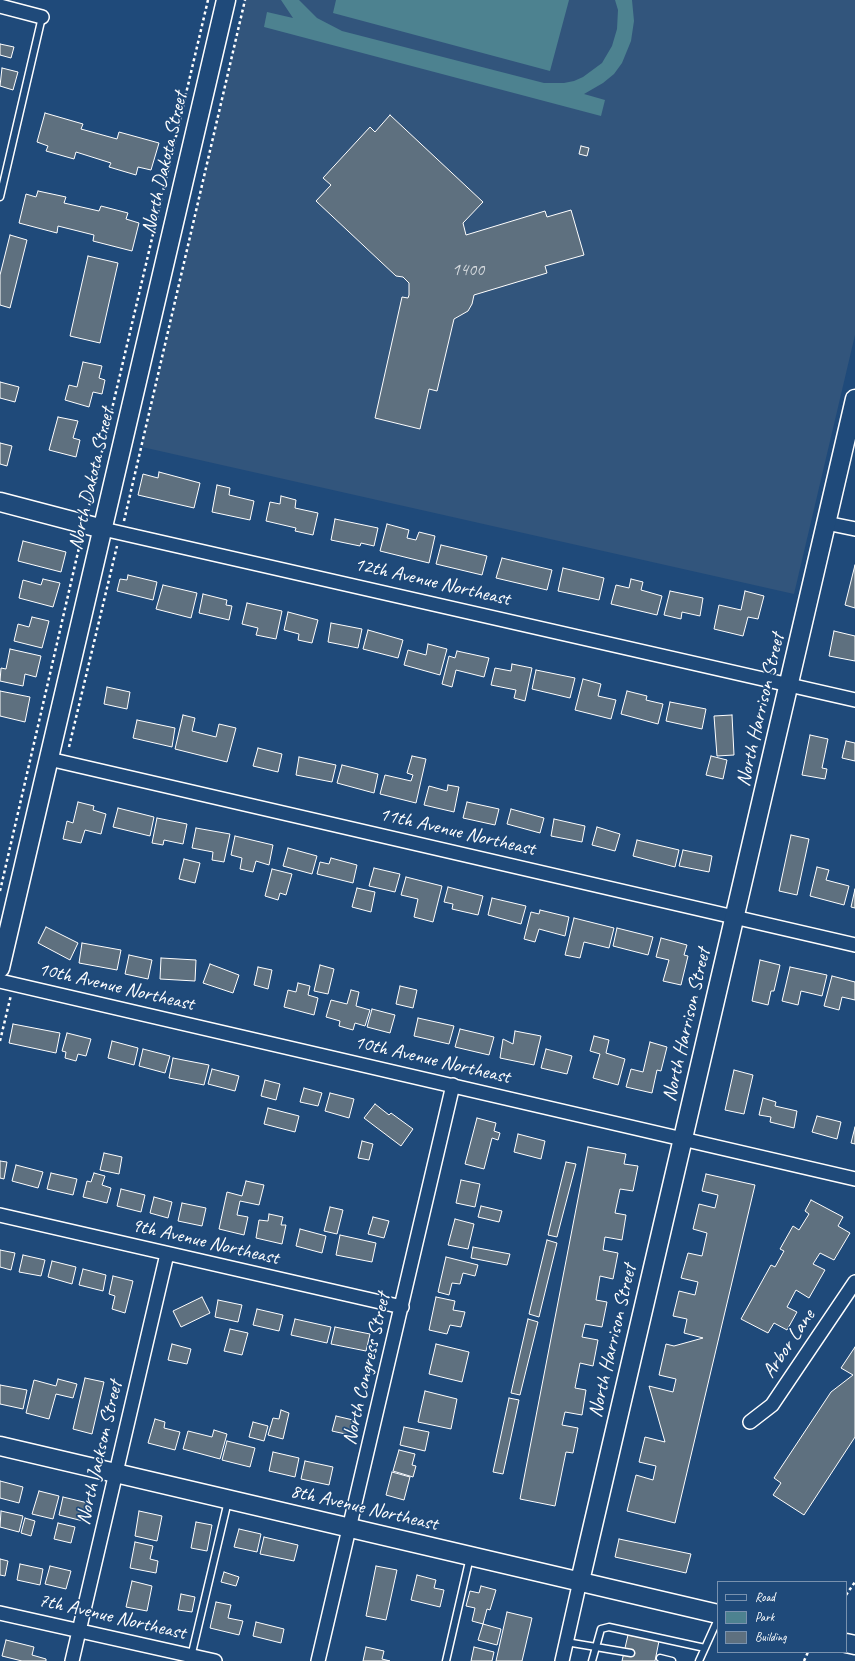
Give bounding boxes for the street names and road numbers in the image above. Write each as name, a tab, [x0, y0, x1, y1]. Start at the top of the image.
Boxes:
street label: North Dakota Street	[137, 90, 193, 236]
street label: North Dakota Street	[64, 406, 120, 552]
street label: 12th Avenue Northeast	[352, 552, 512, 612]
street label: North Harrison Street	[732, 631, 790, 789]
street label: 11th Avenue Northeast	[377, 802, 537, 862]
street label: North Harrison Street	[658, 946, 716, 1104]
street label: 10th Avenue Northeast	[36, 957, 196, 1017]
street label: 10th Avenue Northeast	[352, 1030, 512, 1090]
street label: 9th Avenue Northeast	[129, 1213, 281, 1271]
street label: North Harrison Street	[584, 1262, 642, 1420]
street label: North Congress Street	[338, 1291, 396, 1447]
street label: Arbor Lane	[757, 1305, 821, 1383]
street label: North Jackson Street	[72, 1379, 128, 1527]
street label: 8th Avenue Northeast	[288, 1479, 440, 1537]
street label: 7th Avenue Northeast	[36, 1588, 188, 1646]

